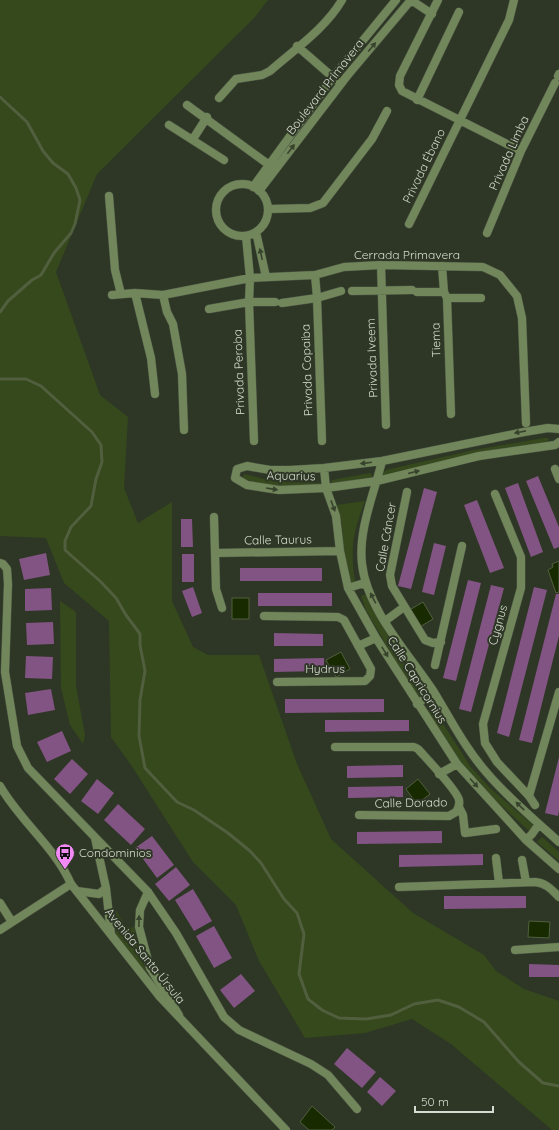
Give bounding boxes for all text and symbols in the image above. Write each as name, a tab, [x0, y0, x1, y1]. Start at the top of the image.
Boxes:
street label: Boulevard Primavera	[283, 36, 367, 137]
one-way arrow	[367, 41, 376, 52]
street label: Privada Limba	[485, 113, 532, 192]
street label: Privada Ébano	[399, 126, 448, 206]
one-way arrow	[287, 144, 295, 154]
street label: Cerrada Primavera	[354, 247, 460, 262]
one-way arrow	[258, 248, 264, 260]
street label: Privada Iveem	[363, 318, 380, 398]
street label: Tiema	[427, 322, 444, 358]
street label: Privada Copaiba	[297, 324, 316, 417]
street label: Privada Peroba	[230, 329, 247, 415]
one-way arrow	[514, 430, 527, 436]
one-way arrow	[360, 460, 372, 466]
street label: Aquarius	[266, 468, 316, 483]
one-way arrow	[409, 469, 421, 475]
one-way arrow	[266, 486, 278, 492]
one-way arrow	[330, 500, 336, 512]
street label: Calle Cáncer	[372, 501, 399, 573]
street label: Calle Taurus	[244, 531, 312, 548]
one-way arrow	[369, 592, 376, 604]
street label: Cygnus	[485, 603, 511, 647]
street label: Calle Capricornius	[385, 633, 451, 726]
one-way arrow	[382, 646, 389, 658]
street label: Hydrus	[305, 661, 345, 676]
one-way arrow	[469, 778, 478, 787]
street label: Calle Dorado	[374, 794, 448, 811]
one-way arrow	[515, 801, 525, 811]
bus stop icon: Condominios	[54, 842, 76, 870]
place label: Condominios	[79, 845, 152, 860]
street label: Avenida Santa Úrsula	[102, 905, 189, 1007]
one-way arrow	[136, 914, 142, 927]
scale bar	[415, 1088, 493, 1114]
text: 50 m	[421, 1094, 449, 1109]

